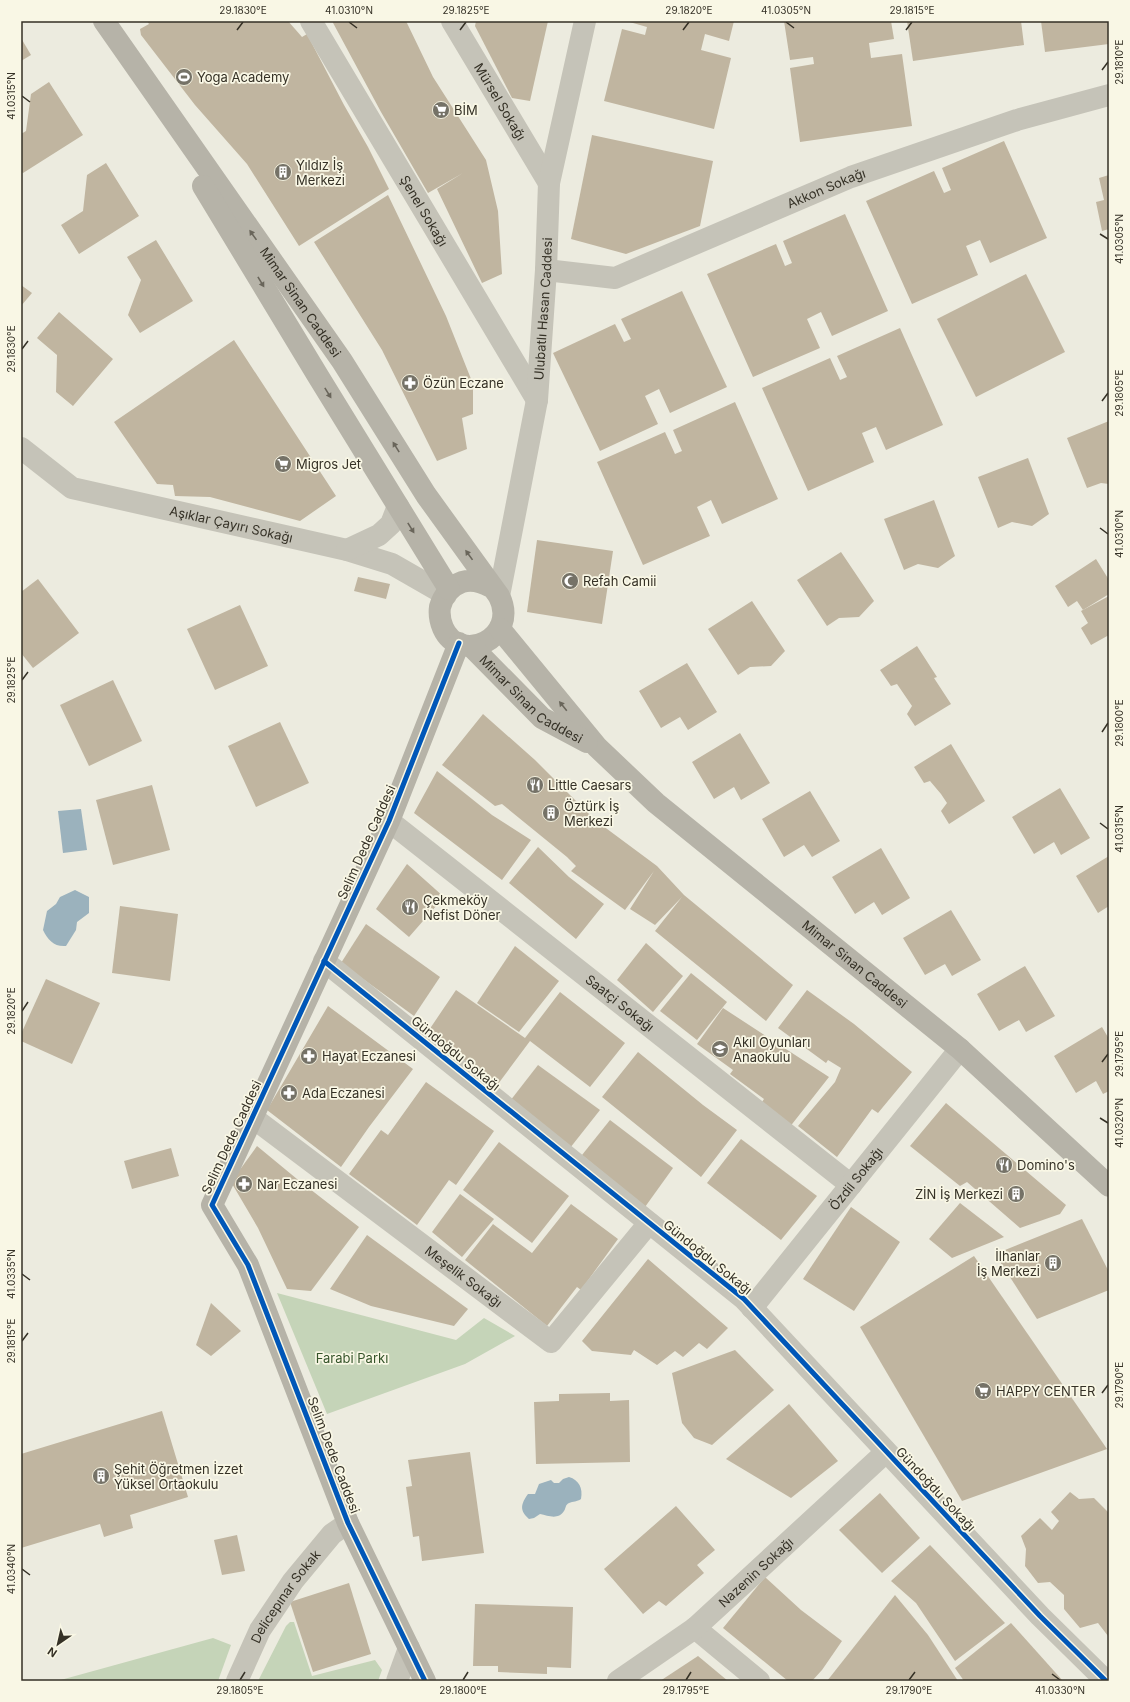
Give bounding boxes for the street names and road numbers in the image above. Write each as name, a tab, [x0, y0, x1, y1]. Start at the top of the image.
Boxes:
street label: Mürsel Sokağı	[471, 60, 530, 143]
street label: Akkon Sokağı	[784, 165, 868, 212]
street label: Şenel Sokağı	[397, 172, 451, 249]
street label: Ulubatlı Hasan Caddesi	[530, 237, 555, 381]
street label: Mimar Sinan Caddesi	[257, 244, 345, 360]
street label: Aşıklar Çayırı Sokağı	[168, 502, 294, 546]
street label: Mimar Sinan Caddesi	[476, 652, 586, 746]
street label: Selim Dede Caddesi	[334, 782, 398, 902]
street label: Mimar Sinan Caddesi	[799, 917, 911, 1011]
street label: Saatçi Sokağı	[582, 971, 658, 1035]
street label: Gündoğdu Sokağı	[408, 1012, 504, 1094]
street label: Selim Dede Caddesi	[198, 1078, 264, 1196]
street label: Özdil Sokağı	[826, 1144, 886, 1213]
street label: Gündoğdu Sokağı	[660, 1216, 756, 1298]
street label: Meşelik Sokağı	[422, 1242, 506, 1311]
street label: Selim Dede Caddesi	[304, 1394, 364, 1516]
street label: Gündoğdu Sokağı	[893, 1443, 979, 1535]
street label: Nazenin Sokağı	[715, 1534, 796, 1610]
street label: Delicepınar Sokak	[247, 1546, 324, 1645]

